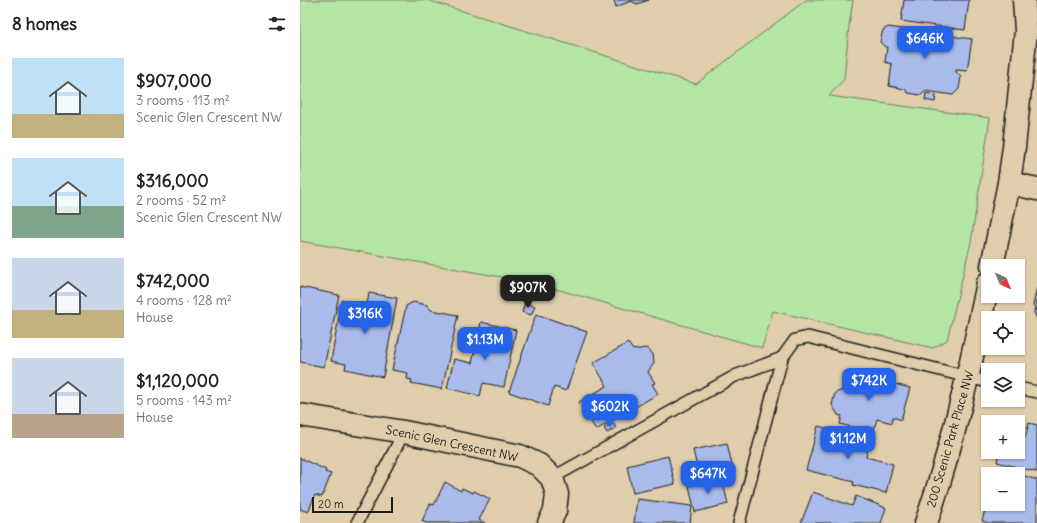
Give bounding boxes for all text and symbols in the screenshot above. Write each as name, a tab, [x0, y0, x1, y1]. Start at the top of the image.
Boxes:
text: 8 homes	[12, 13, 77, 35]
icon: filters	[266, 13, 288, 35]
pin: $646K	[897, 26, 953, 60]
text: $646K	[906, 30, 944, 47]
text: $907,000	[136, 70, 212, 92]
icon: home	[44, 74, 92, 122]
text: 3 rooms · 113 m²	[136, 92, 230, 109]
text: Scenic Glen Crescent NW	[136, 109, 282, 126]
text: $316,000	[136, 170, 209, 192]
icon: home	[44, 174, 92, 222]
text: 2 rooms · 52 m²	[136, 192, 226, 209]
text: Scenic Glen Crescent NW	[136, 209, 282, 226]
north arrow	[981, 259, 1025, 303]
map controls	[981, 259, 1025, 511]
text: $742,000	[136, 270, 210, 292]
icon: home	[44, 274, 92, 322]
pin: $907K	[500, 275, 556, 309]
text: $907K	[509, 279, 547, 296]
text: 4 rooms · 128 m²	[136, 292, 232, 309]
pin: $316K	[337, 301, 393, 335]
text: $316K	[347, 305, 383, 322]
text: House	[136, 309, 173, 326]
button: locate	[981, 311, 1025, 355]
pin: $1.13M	[452, 327, 518, 361]
text: $1.13M	[466, 331, 504, 348]
button: layers	[981, 363, 1025, 407]
pin: $742K	[841, 368, 897, 402]
street label: 200 Scenic Park Place NW	[923, 369, 977, 509]
text: $1,120,000	[136, 370, 219, 392]
text: $742K	[851, 372, 887, 389]
icon: home	[44, 374, 92, 422]
text: 5 rooms · 143 m²	[136, 392, 232, 409]
pin: $602K	[582, 394, 638, 428]
text: $602K	[591, 398, 629, 415]
text: House	[136, 409, 173, 426]
button: +	[981, 415, 1025, 459]
street label: Scenic Glen Crescent NW	[384, 422, 520, 464]
pin: $1.12M	[815, 426, 881, 460]
text: $1.12M	[829, 430, 867, 447]
pin: $647K	[680, 461, 736, 495]
text: $647K	[690, 465, 726, 482]
button: −	[981, 467, 1025, 511]
scale bar	[312, 495, 393, 514]
text: 20 m	[318, 497, 344, 511]

